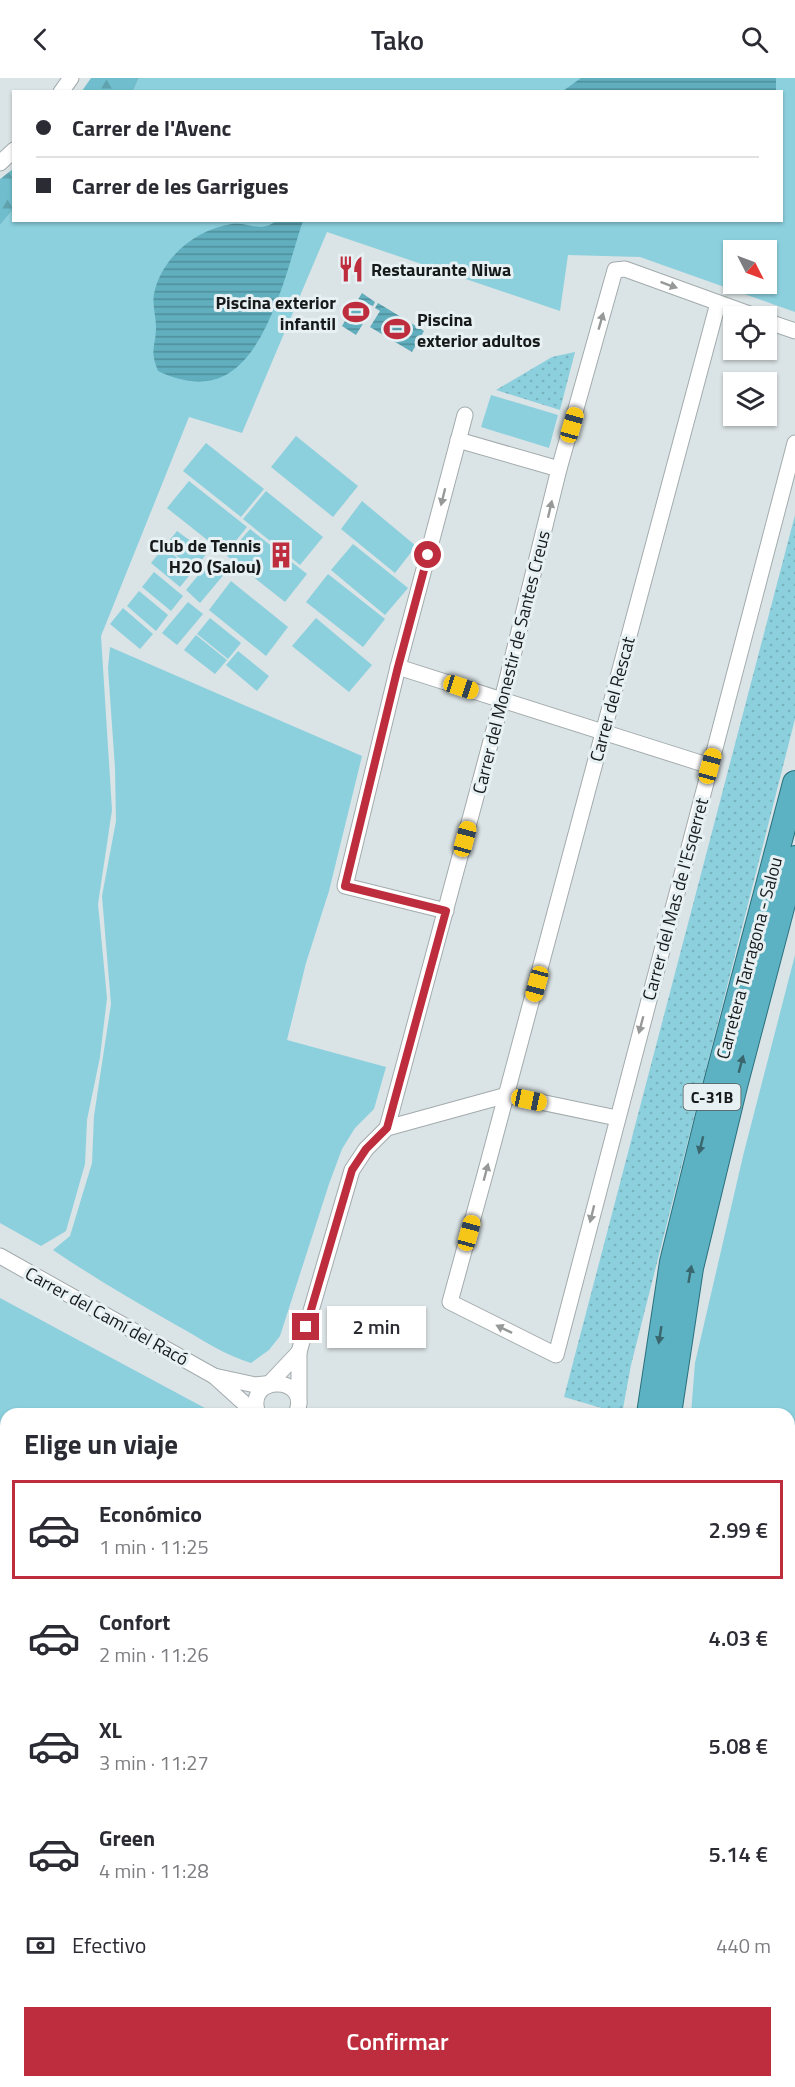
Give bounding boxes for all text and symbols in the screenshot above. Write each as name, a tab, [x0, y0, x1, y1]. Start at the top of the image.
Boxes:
text: Tako	[371, 19, 424, 60]
icon: back	[24, 23, 57, 56]
icon: search	[738, 23, 771, 56]
text: Carrer de l'Avenc	[72, 111, 231, 145]
text: Carrer de les Garrigues	[72, 169, 289, 203]
north arrow	[723, 240, 777, 294]
map controls	[723, 240, 777, 426]
restaurant icon: Restaurante Niwa	[336, 254, 366, 284]
place label: Restaurante Niwa	[371, 256, 511, 283]
one-way arrow	[660, 281, 678, 291]
place label: Piscina exterior infantil	[215, 289, 336, 337]
sports icon: Piscina exterior infantil	[341, 297, 371, 327]
place label: Piscina exterior adultos	[417, 306, 541, 354]
button: locate	[723, 306, 777, 360]
one-way arrow	[597, 312, 606, 330]
sports icon: Piscina exterior adultos	[382, 314, 412, 344]
button: layers	[723, 372, 777, 426]
car	[558, 405, 586, 445]
one-way arrow	[438, 488, 448, 506]
one-way arrow	[545, 500, 555, 518]
street label: Carrer del Monestir de Santes Creus	[465, 527, 557, 797]
place label: Club de Tennis H2O (Salou)	[149, 532, 261, 580]
building icon: Club de Tennis H2O (Salou)	[266, 540, 296, 570]
route start	[414, 541, 441, 568]
street label: Carrer del Rescat	[582, 633, 642, 765]
car	[441, 673, 481, 701]
car	[697, 746, 723, 786]
street label: Carrer del Mas de l'Esqerret	[635, 794, 715, 1003]
car	[452, 819, 478, 859]
street label: Carretera Tarragona - Salou	[709, 854, 789, 1062]
car	[524, 964, 550, 1004]
one-way arrow	[636, 1016, 646, 1035]
one-way arrow	[736, 1055, 746, 1073]
road number: C-31B	[684, 1084, 740, 1110]
car	[510, 1087, 548, 1113]
one-way arrow	[695, 1135, 705, 1154]
one-way arrow	[481, 1163, 491, 1181]
one-way arrow	[587, 1205, 597, 1223]
car	[456, 1213, 482, 1253]
street label: Carrer del Camí del Racó	[20, 1260, 194, 1372]
one-way arrow	[686, 1264, 695, 1283]
callout: 2 min	[327, 1306, 426, 1348]
text: 2 min	[352, 1311, 401, 1342]
route end	[292, 1313, 319, 1340]
one-way arrow	[495, 1324, 512, 1333]
one-way arrow	[655, 1326, 664, 1345]
text: Elige un viaje	[24, 1423, 178, 1464]
text: Económico	[99, 1497, 202, 1531]
icon: car	[27, 1503, 81, 1557]
text: 2.99 €	[709, 1513, 768, 1547]
text: 1 min · 11:25	[99, 1531, 209, 1562]
text: Confort	[99, 1605, 170, 1639]
icon: car	[27, 1611, 81, 1665]
text: 4.03 €	[709, 1621, 768, 1655]
text: 2 min · 11:26	[99, 1639, 209, 1670]
text: XL	[99, 1713, 122, 1747]
icon: car	[27, 1719, 81, 1773]
text: 5.08 €	[709, 1729, 768, 1763]
text: 3 min · 11:27	[99, 1747, 209, 1778]
text: Green	[99, 1821, 155, 1855]
icon: car	[27, 1827, 81, 1881]
text: 5.14 €	[709, 1837, 768, 1871]
text: 4 min · 11:28	[99, 1855, 209, 1886]
text: Efectivo	[72, 1928, 146, 1962]
icon: cash	[24, 1929, 57, 1962]
text: 440 m	[716, 1930, 771, 1961]
button: Confirmar	[24, 2007, 771, 2076]

